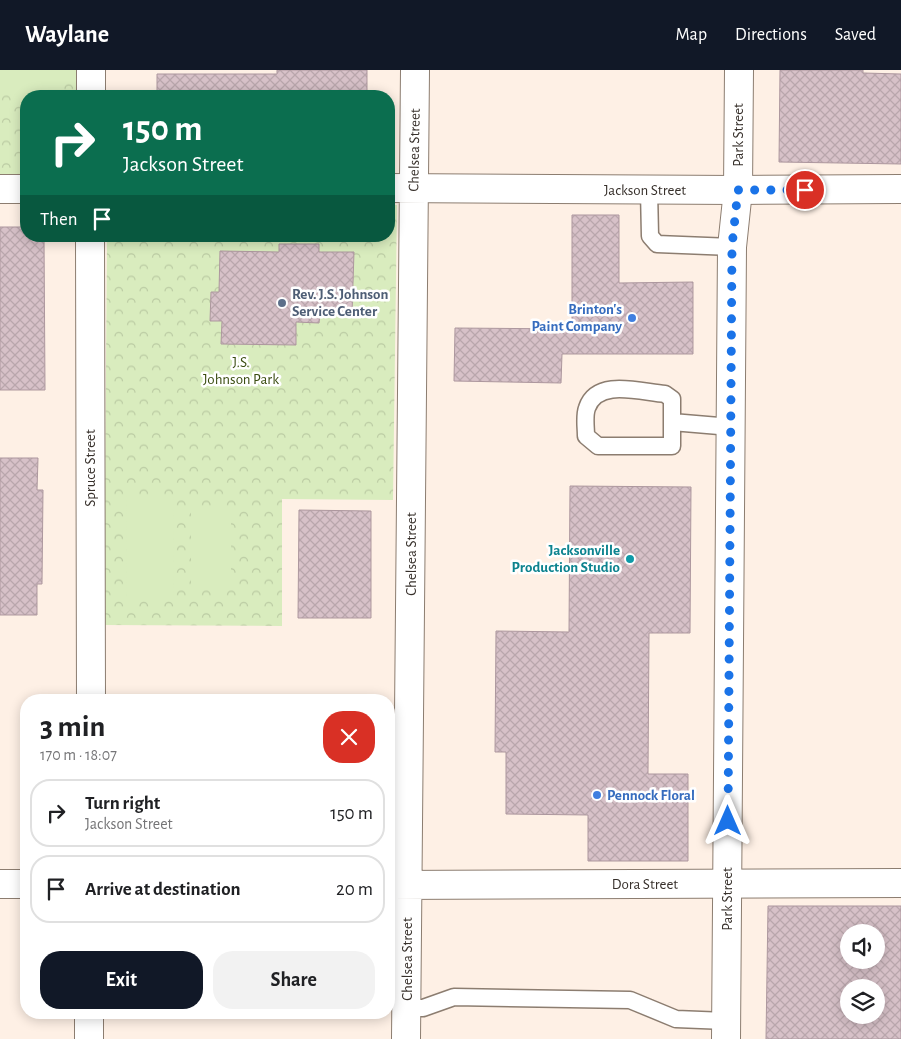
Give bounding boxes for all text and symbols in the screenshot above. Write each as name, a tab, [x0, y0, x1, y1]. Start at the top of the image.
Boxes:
text: Waylane	[25, 23, 109, 47]
text: Map	[676, 26, 707, 44]
text: Directions	[735, 26, 807, 44]
text: Saved	[835, 26, 876, 44]
street label: Park Street	[731, 103, 746, 167]
street label: Chelsea Street	[406, 108, 423, 192]
icon: right	[40, 110, 105, 175]
text: 150 m	[123, 112, 203, 147]
text: Jackson Street	[123, 153, 244, 175]
pin	[784, 169, 826, 211]
icon: arrive	[791, 176, 819, 204]
street label: Jackson Street	[604, 183, 686, 198]
icon: arrive	[88, 205, 116, 233]
text: Then	[40, 210, 78, 229]
place label: Rev. J.S. Johnson Service Center	[292, 287, 388, 319]
marker: Rev. J.S. Johnson Service Center	[276, 297, 288, 309]
place label: Brinton's Paint Company	[531, 302, 622, 334]
marker: Brinton's Paint Company	[626, 312, 638, 324]
park label: J.S. Johnson Park	[203, 355, 279, 387]
street label: Spruce Street	[83, 429, 98, 507]
street label: Chelsea Street	[404, 512, 419, 596]
place label: Jacksonville Production Studio	[512, 543, 620, 575]
marker: Jacksonville Production Studio	[624, 553, 636, 565]
button: close	[323, 711, 375, 763]
text: 3 min	[40, 712, 105, 742]
text: 170 m · 18:07	[40, 747, 117, 763]
place label: Pennock Floral	[607, 788, 695, 803]
marker: Pennock Floral	[591, 789, 603, 801]
text: Turn right	[85, 794, 160, 813]
position arrow	[701, 794, 753, 846]
icon: right	[42, 799, 70, 827]
text: 150 m	[330, 804, 373, 823]
text: Jackson Street	[85, 816, 173, 832]
street label: Park Street	[720, 867, 735, 931]
icon: arrive	[42, 875, 70, 903]
street label: Dora Street	[612, 877, 678, 892]
text: Arrive at destination	[85, 880, 241, 899]
text: 20 m	[336, 880, 373, 899]
street label: Chelsea Street	[400, 917, 415, 1001]
map controls	[840, 924, 885, 1024]
button: sound	[840, 924, 885, 969]
button: Exit	[40, 951, 203, 1009]
button: Share	[213, 951, 375, 1009]
button: layers	[840, 979, 885, 1024]

